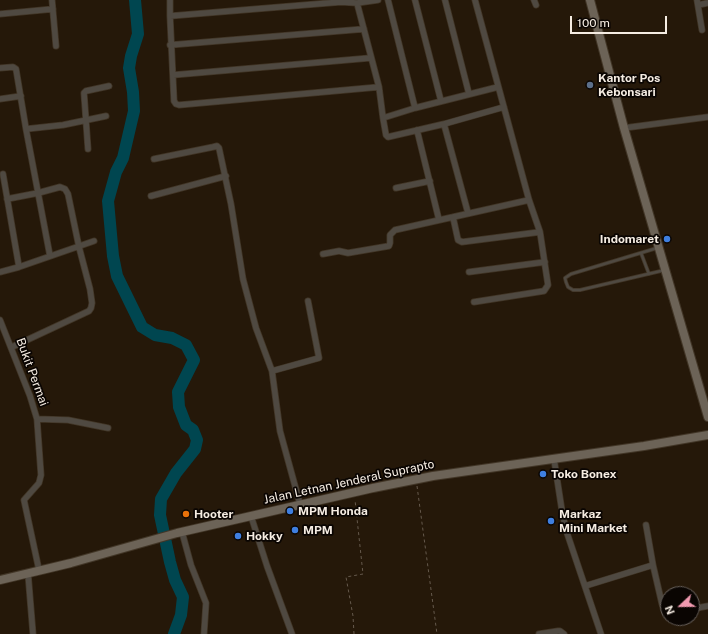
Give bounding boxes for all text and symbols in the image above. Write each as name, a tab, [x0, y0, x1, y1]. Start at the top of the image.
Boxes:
scale bar	[572, 8, 669, 34]
text: 100 m	[577, 16, 610, 30]
place label: Kantor Pos Kebonsari	[598, 71, 660, 99]
marker: Kantor Pos Kebonsari	[585, 80, 595, 90]
place label: Indomaret	[600, 232, 659, 246]
marker: Indomaret	[662, 234, 672, 244]
street label: Bukit Permai	[13, 336, 51, 408]
street label: Jalan Letnan Jenderal Suprapto	[262, 457, 436, 507]
place label: Toko Bonex	[551, 467, 616, 481]
marker: Toko Bonex	[538, 469, 548, 479]
place label: MPM Honda	[298, 504, 368, 518]
marker: MPM Honda	[285, 506, 295, 516]
place label: Hooter	[194, 507, 233, 521]
place label: Markaz Mini Market	[559, 507, 627, 535]
marker: Hooter	[181, 509, 191, 519]
marker: Markaz Mini Market	[546, 516, 556, 526]
place label: MPM	[303, 523, 333, 537]
marker: MPM	[290, 525, 300, 535]
place label: Hokky	[246, 529, 283, 543]
marker: Hokky	[233, 531, 243, 541]
north arrow	[660, 586, 700, 626]
text: N	[663, 604, 677, 616]

